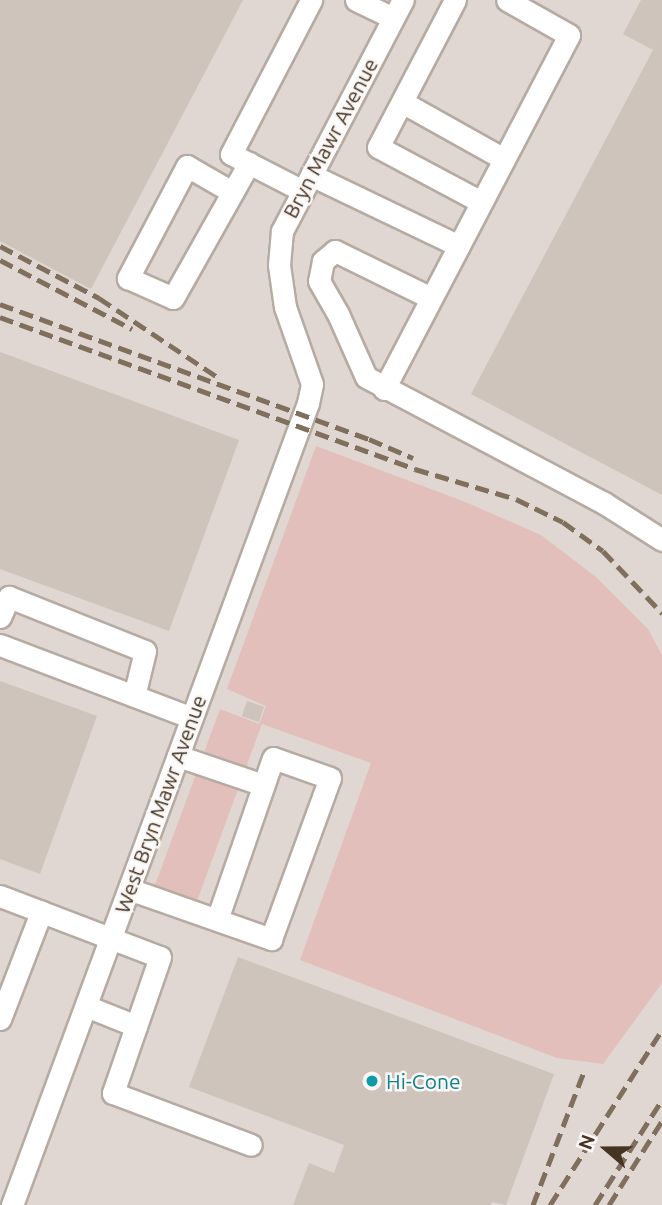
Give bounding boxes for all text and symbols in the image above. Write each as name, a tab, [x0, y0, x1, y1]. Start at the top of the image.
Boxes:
street label: Bryn Mawr Avenue	[277, 54, 383, 222]
street label: West Bryn Mawr Avenue	[109, 691, 211, 917]
place label: Hi-Cone	[386, 1068, 461, 1094]
marker: Hi-Cone	[364, 1073, 380, 1089]
north arrow	[571, 1114, 641, 1184]
text: N	[574, 1131, 599, 1152]

